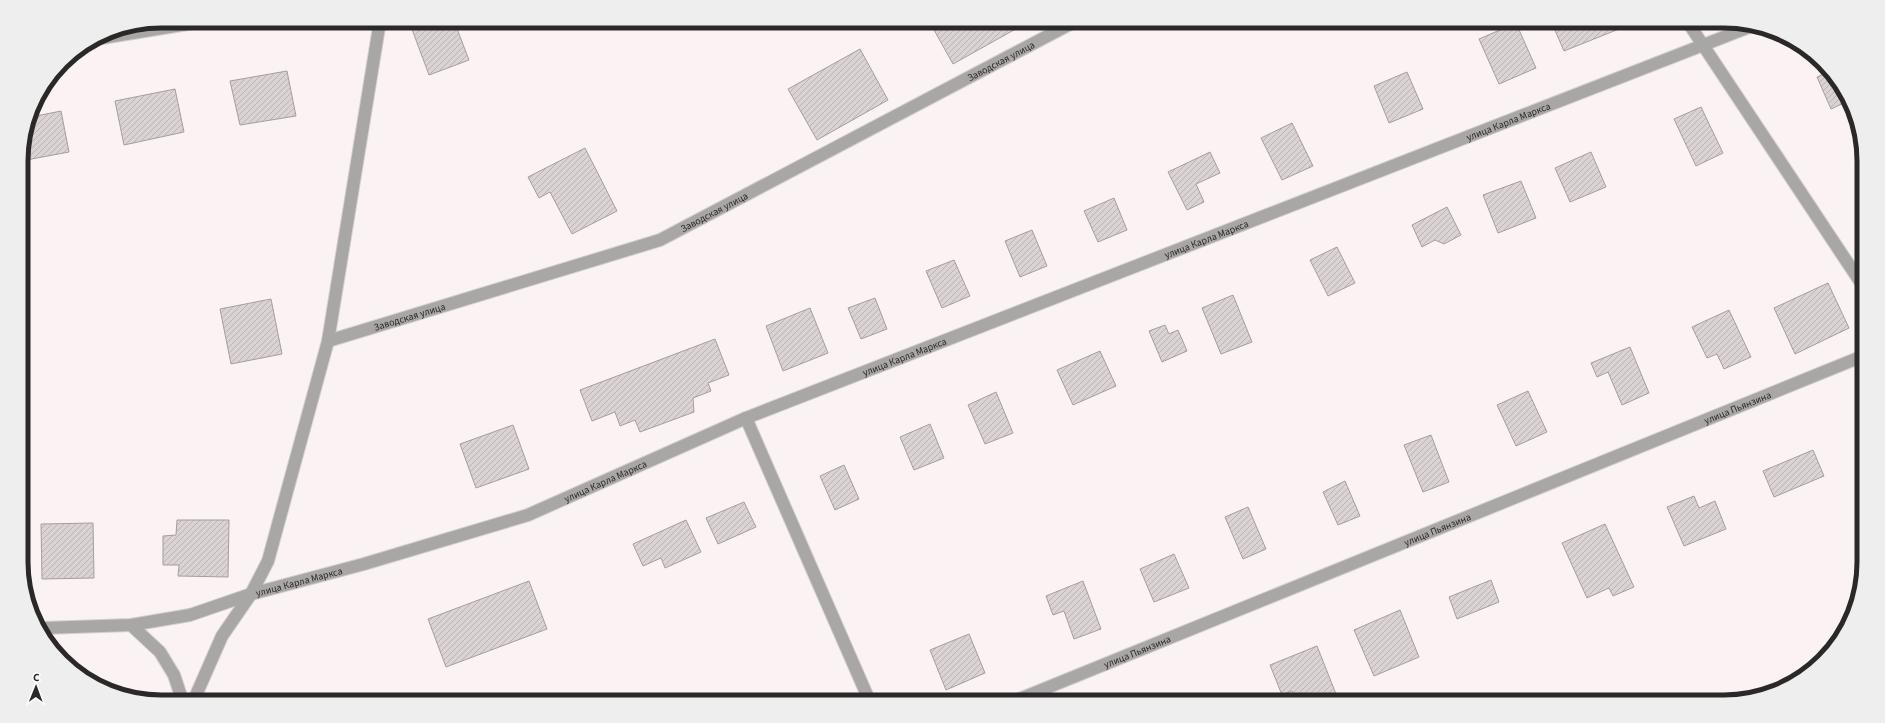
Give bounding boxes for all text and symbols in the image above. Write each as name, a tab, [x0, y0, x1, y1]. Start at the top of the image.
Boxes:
street label: Заводская улица	[965, 38, 1037, 85]
street label: улица Карла Маркса	[1464, 99, 1553, 145]
street label: Заводская улица	[678, 189, 751, 236]
street label: улица Карла Маркса	[1162, 217, 1251, 262]
street label: Заводская улица	[372, 300, 447, 335]
street label: улица Карла Маркса	[861, 335, 949, 380]
street label: улица Пьянзина	[1702, 388, 1773, 428]
street label: улица Карла Маркса	[562, 457, 649, 506]
street label: улица Пьянзина	[1402, 510, 1473, 550]
street label: улица Карла Маркса	[254, 564, 344, 600]
street label: улица Пьянзина	[1102, 632, 1173, 672]
north arrow	[16, 667, 56, 707]
text: С	[33, 670, 40, 685]

